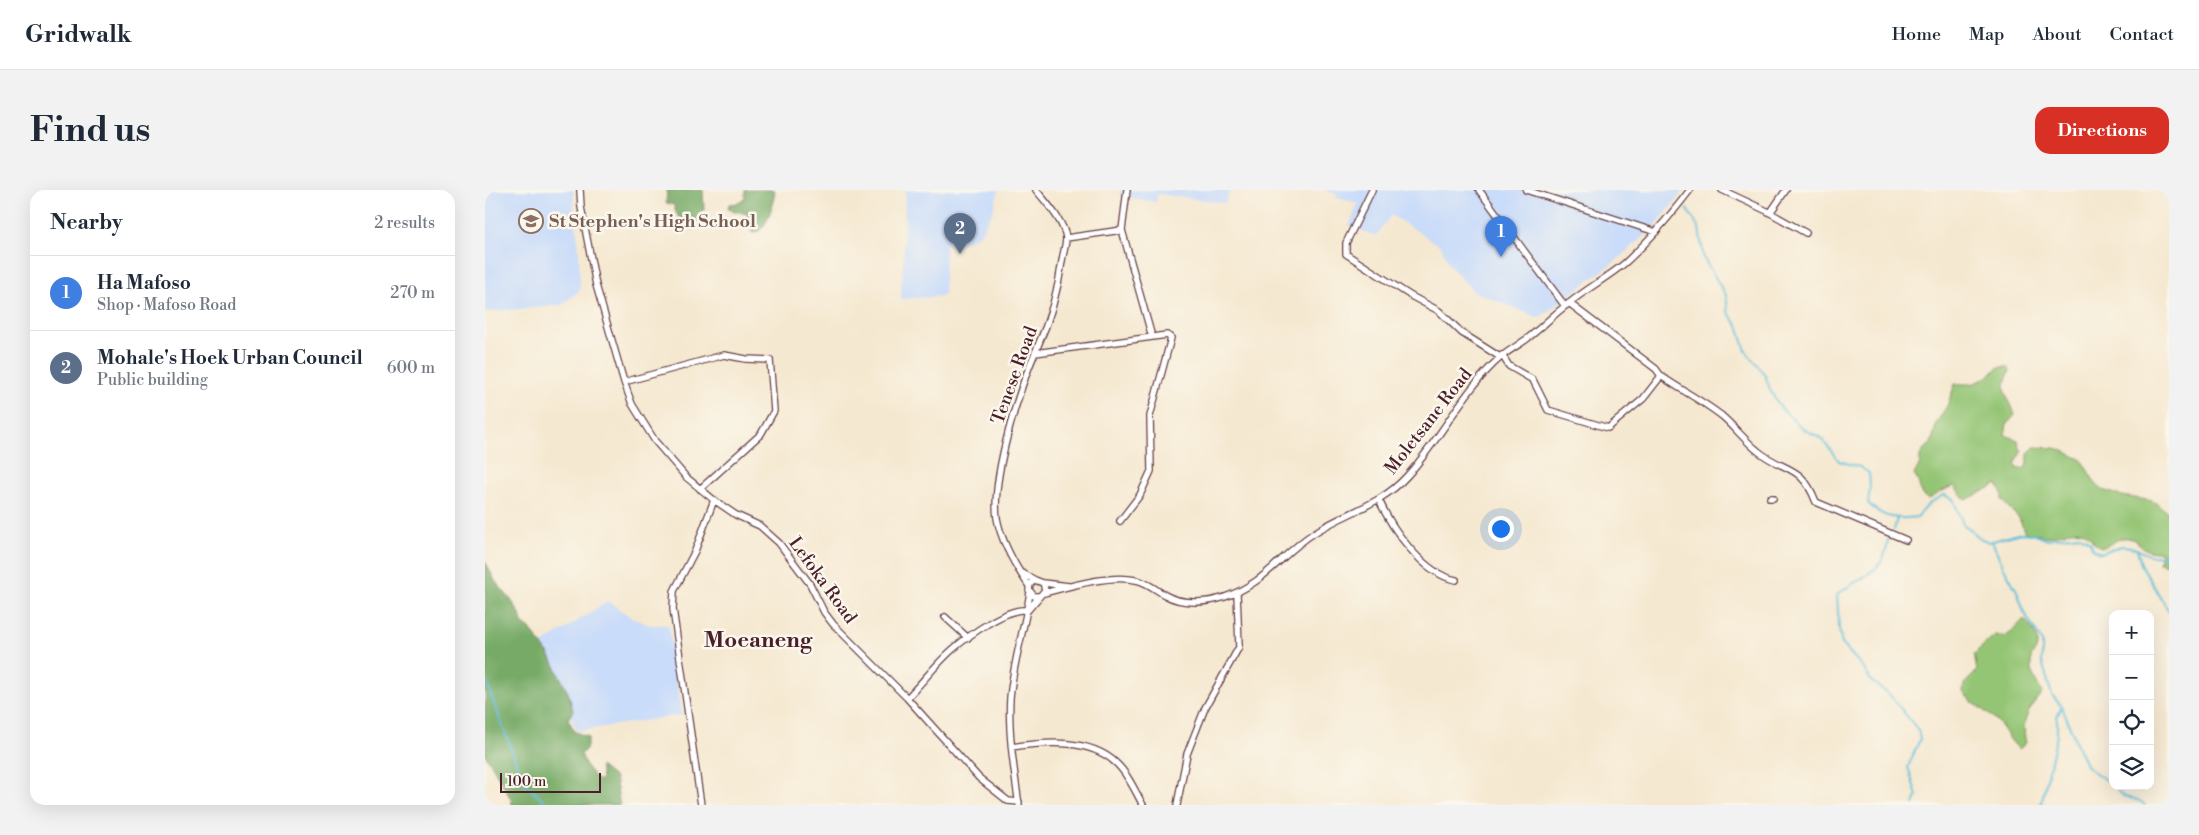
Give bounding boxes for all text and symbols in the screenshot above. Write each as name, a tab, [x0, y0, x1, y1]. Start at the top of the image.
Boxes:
text: Gridwalk	[25, 20, 132, 50]
text: Home	[1892, 23, 1941, 46]
text: Map	[1969, 23, 2005, 46]
text: About	[2033, 23, 2082, 46]
text: Contact	[2110, 23, 2174, 46]
button: Directions	[2035, 107, 2169, 154]
text: Find us	[30, 109, 150, 152]
school or university icon: St Stephen's High School	[518, 208, 544, 234]
text: Nearby	[50, 210, 123, 236]
place label: St Stephen's High School	[549, 210, 756, 233]
text: 2 results	[374, 213, 435, 233]
pin: 2	[944, 213, 976, 254]
pin: 1	[1485, 216, 1517, 257]
text: Ha Mafoso	[97, 271, 191, 295]
text: 1	[62, 283, 70, 303]
text: 270 m	[390, 283, 435, 303]
text: Shop · Mafoso Road	[97, 295, 236, 315]
street label: Tenese Road	[986, 322, 1043, 427]
text: Mohale's Hoek Urban Council	[97, 346, 363, 370]
text: 2	[61, 358, 71, 378]
text: 600 m	[387, 358, 435, 378]
street label: Moletsane Road	[1380, 363, 1478, 479]
text: Public building	[97, 370, 208, 390]
your location	[1488, 516, 1514, 542]
street label: Lefoka Road	[783, 532, 862, 629]
map controls	[2109, 610, 2154, 790]
button: +	[2109, 610, 2154, 655]
district label: Moeaneng	[704, 627, 813, 654]
button: −	[2109, 655, 2154, 700]
button: locate	[2109, 700, 2154, 745]
button: layers	[2109, 745, 2154, 790]
scale bar	[500, 770, 601, 793]
text: 100 m	[507, 773, 546, 791]

